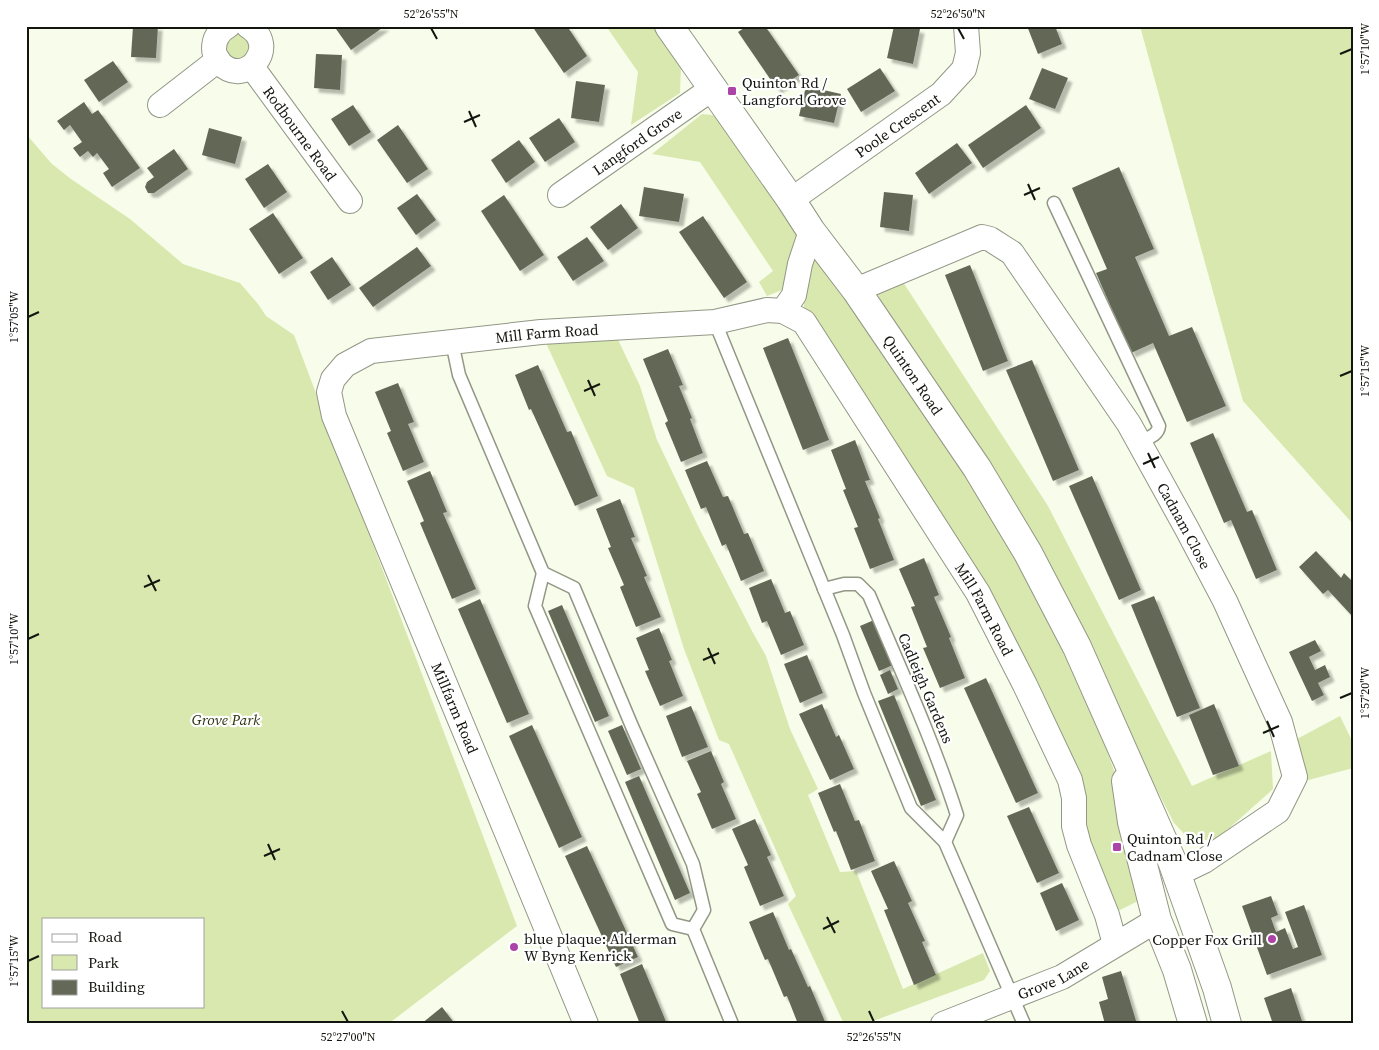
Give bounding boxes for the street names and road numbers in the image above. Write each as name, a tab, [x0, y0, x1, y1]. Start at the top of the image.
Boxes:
street label: Rodbourne Road	[259, 82, 342, 185]
street label: Poole Crescent	[851, 88, 944, 162]
street label: Langford Grove	[588, 102, 686, 180]
street label: Mill Farm Road	[494, 318, 599, 348]
street label: Quinton Road	[879, 330, 949, 419]
street label: Cadnam Close	[1153, 478, 1217, 573]
street label: Mill Farm Road	[951, 558, 1019, 660]
street label: Cadleigh Gardens	[893, 630, 959, 746]
street label: Millfarm Road	[426, 659, 484, 757]
street label: Grove Lane	[1014, 953, 1093, 1004]

